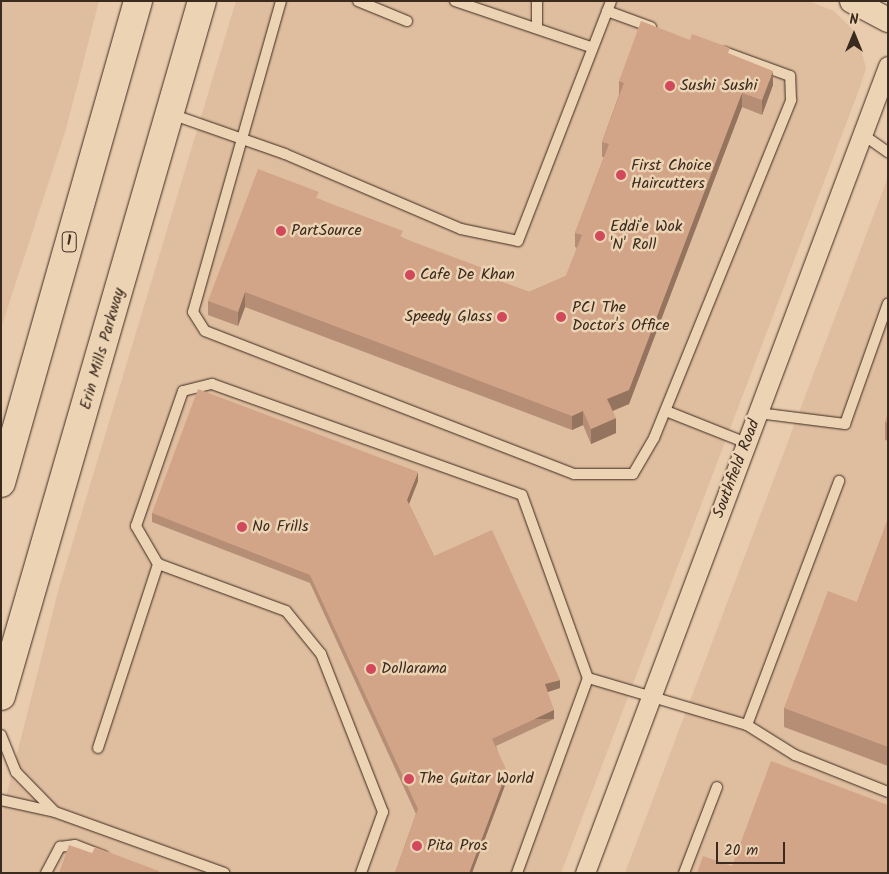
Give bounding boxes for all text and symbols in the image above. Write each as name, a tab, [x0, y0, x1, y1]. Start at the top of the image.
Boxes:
text: N	[850, 9, 858, 31]
north arrow	[829, 10, 879, 60]
place label: Sushi Sushi	[680, 76, 757, 96]
marker: Sushi Sushi	[664, 80, 676, 92]
place label: First Choice Haircutters	[631, 156, 711, 194]
marker: First Choice Haircutters	[615, 169, 627, 181]
place label: Eddi'e Wok 'N' Roll	[610, 217, 682, 255]
place label: PartSource	[291, 221, 362, 241]
marker: PartSource	[275, 225, 287, 237]
road number: 1	[62, 230, 76, 254]
marker: Eddi'e Wok 'N' Roll	[594, 230, 606, 242]
place label: Cafe De Khan	[420, 265, 515, 285]
marker: Cafe De Khan	[404, 269, 416, 281]
street label: Erin Mills Parkway	[76, 286, 130, 412]
place label: PCI The Doctor's Office	[572, 298, 670, 336]
place label: Speedy Glass	[405, 307, 492, 327]
marker: PCI The Doctor's Office	[554, 310, 568, 324]
marker: Speedy Glass	[496, 311, 508, 323]
street label: Southfield Road	[709, 417, 765, 521]
place label: No Frills	[252, 517, 309, 537]
marker: No Frills	[236, 521, 248, 533]
place label: Dollarama	[381, 659, 447, 679]
marker: Dollarama	[365, 663, 377, 675]
place label: The Guitar World	[419, 769, 533, 789]
marker: The Guitar World	[403, 773, 415, 785]
scale bar	[719, 832, 788, 864]
place label: Pita Pros	[427, 836, 488, 856]
text: 20 m	[724, 839, 758, 863]
marker: Pita Pros	[411, 840, 423, 852]

